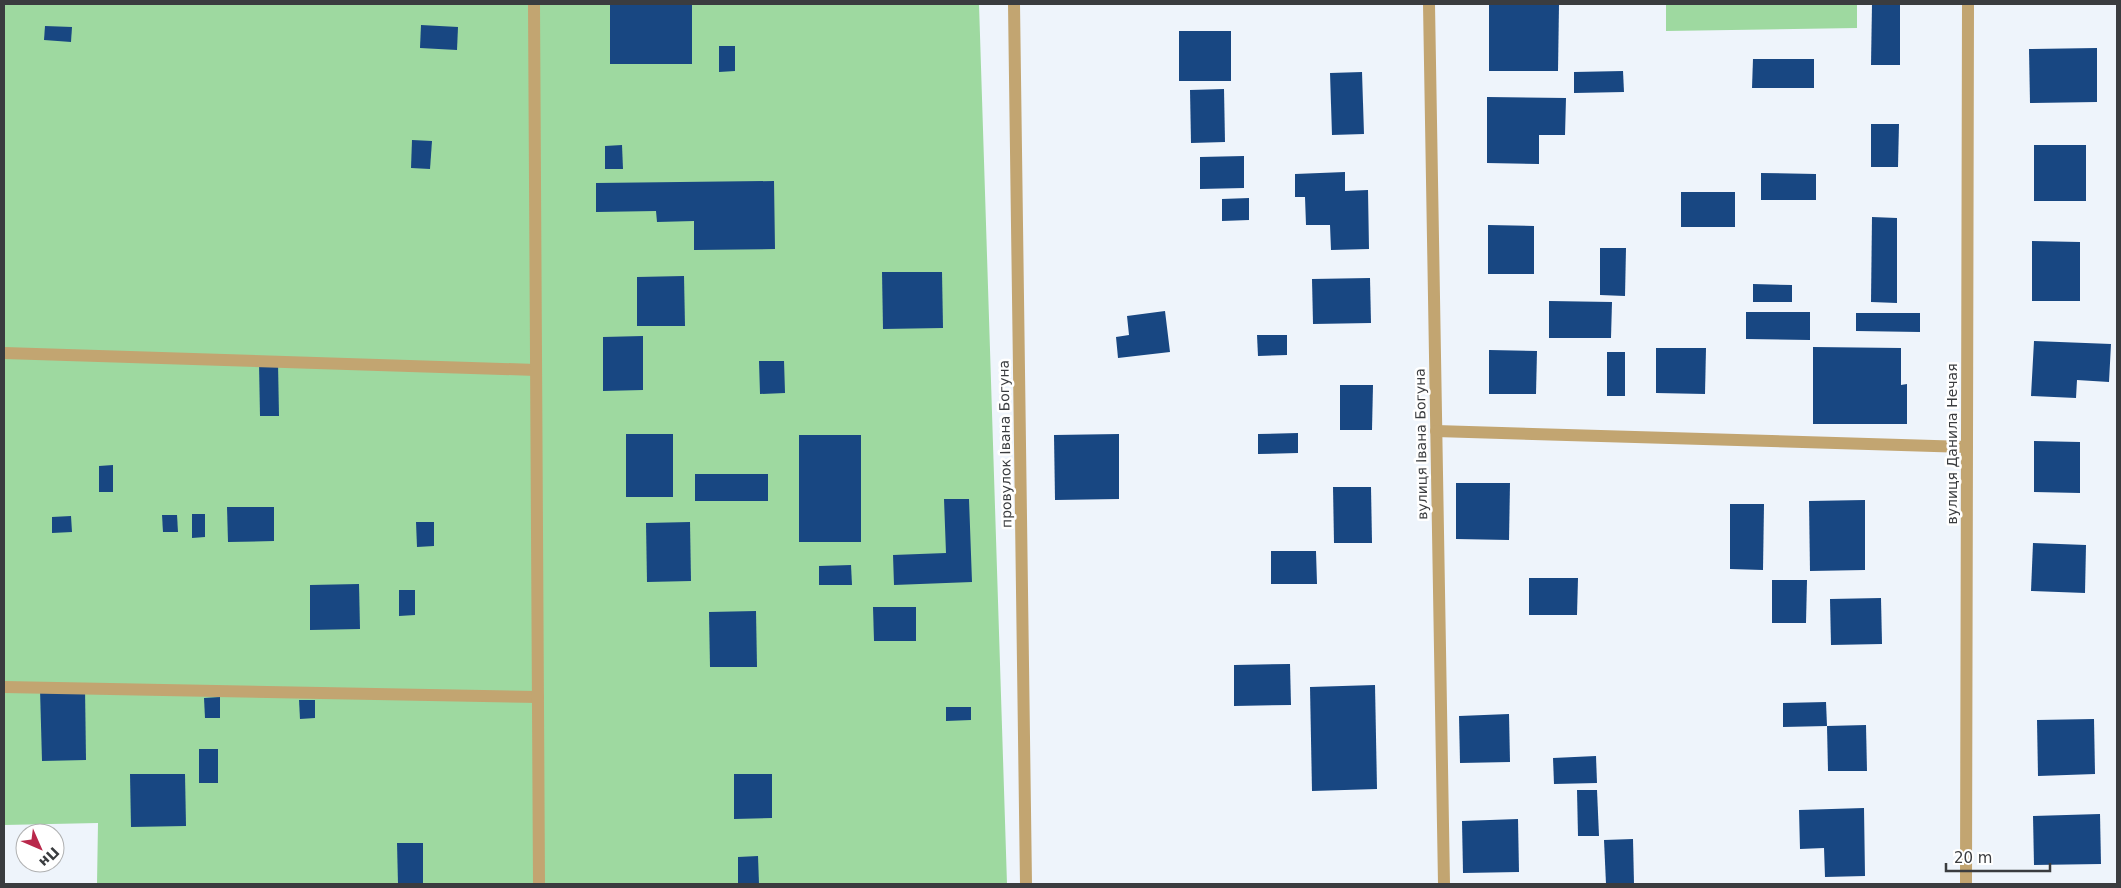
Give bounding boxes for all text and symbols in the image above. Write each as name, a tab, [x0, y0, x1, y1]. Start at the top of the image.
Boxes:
street label: провулок Івана Богуна	[996, 360, 1014, 528]
street label: вулиця Данила Нечая	[1944, 363, 1960, 525]
street label: вулиця Івана Богуна	[1412, 368, 1430, 520]
north arrow	[15, 823, 65, 873]
scale bar	[1946, 840, 2050, 872]
text: Пн	[36, 844, 62, 870]
text: 20 m	[1954, 849, 1992, 867]

